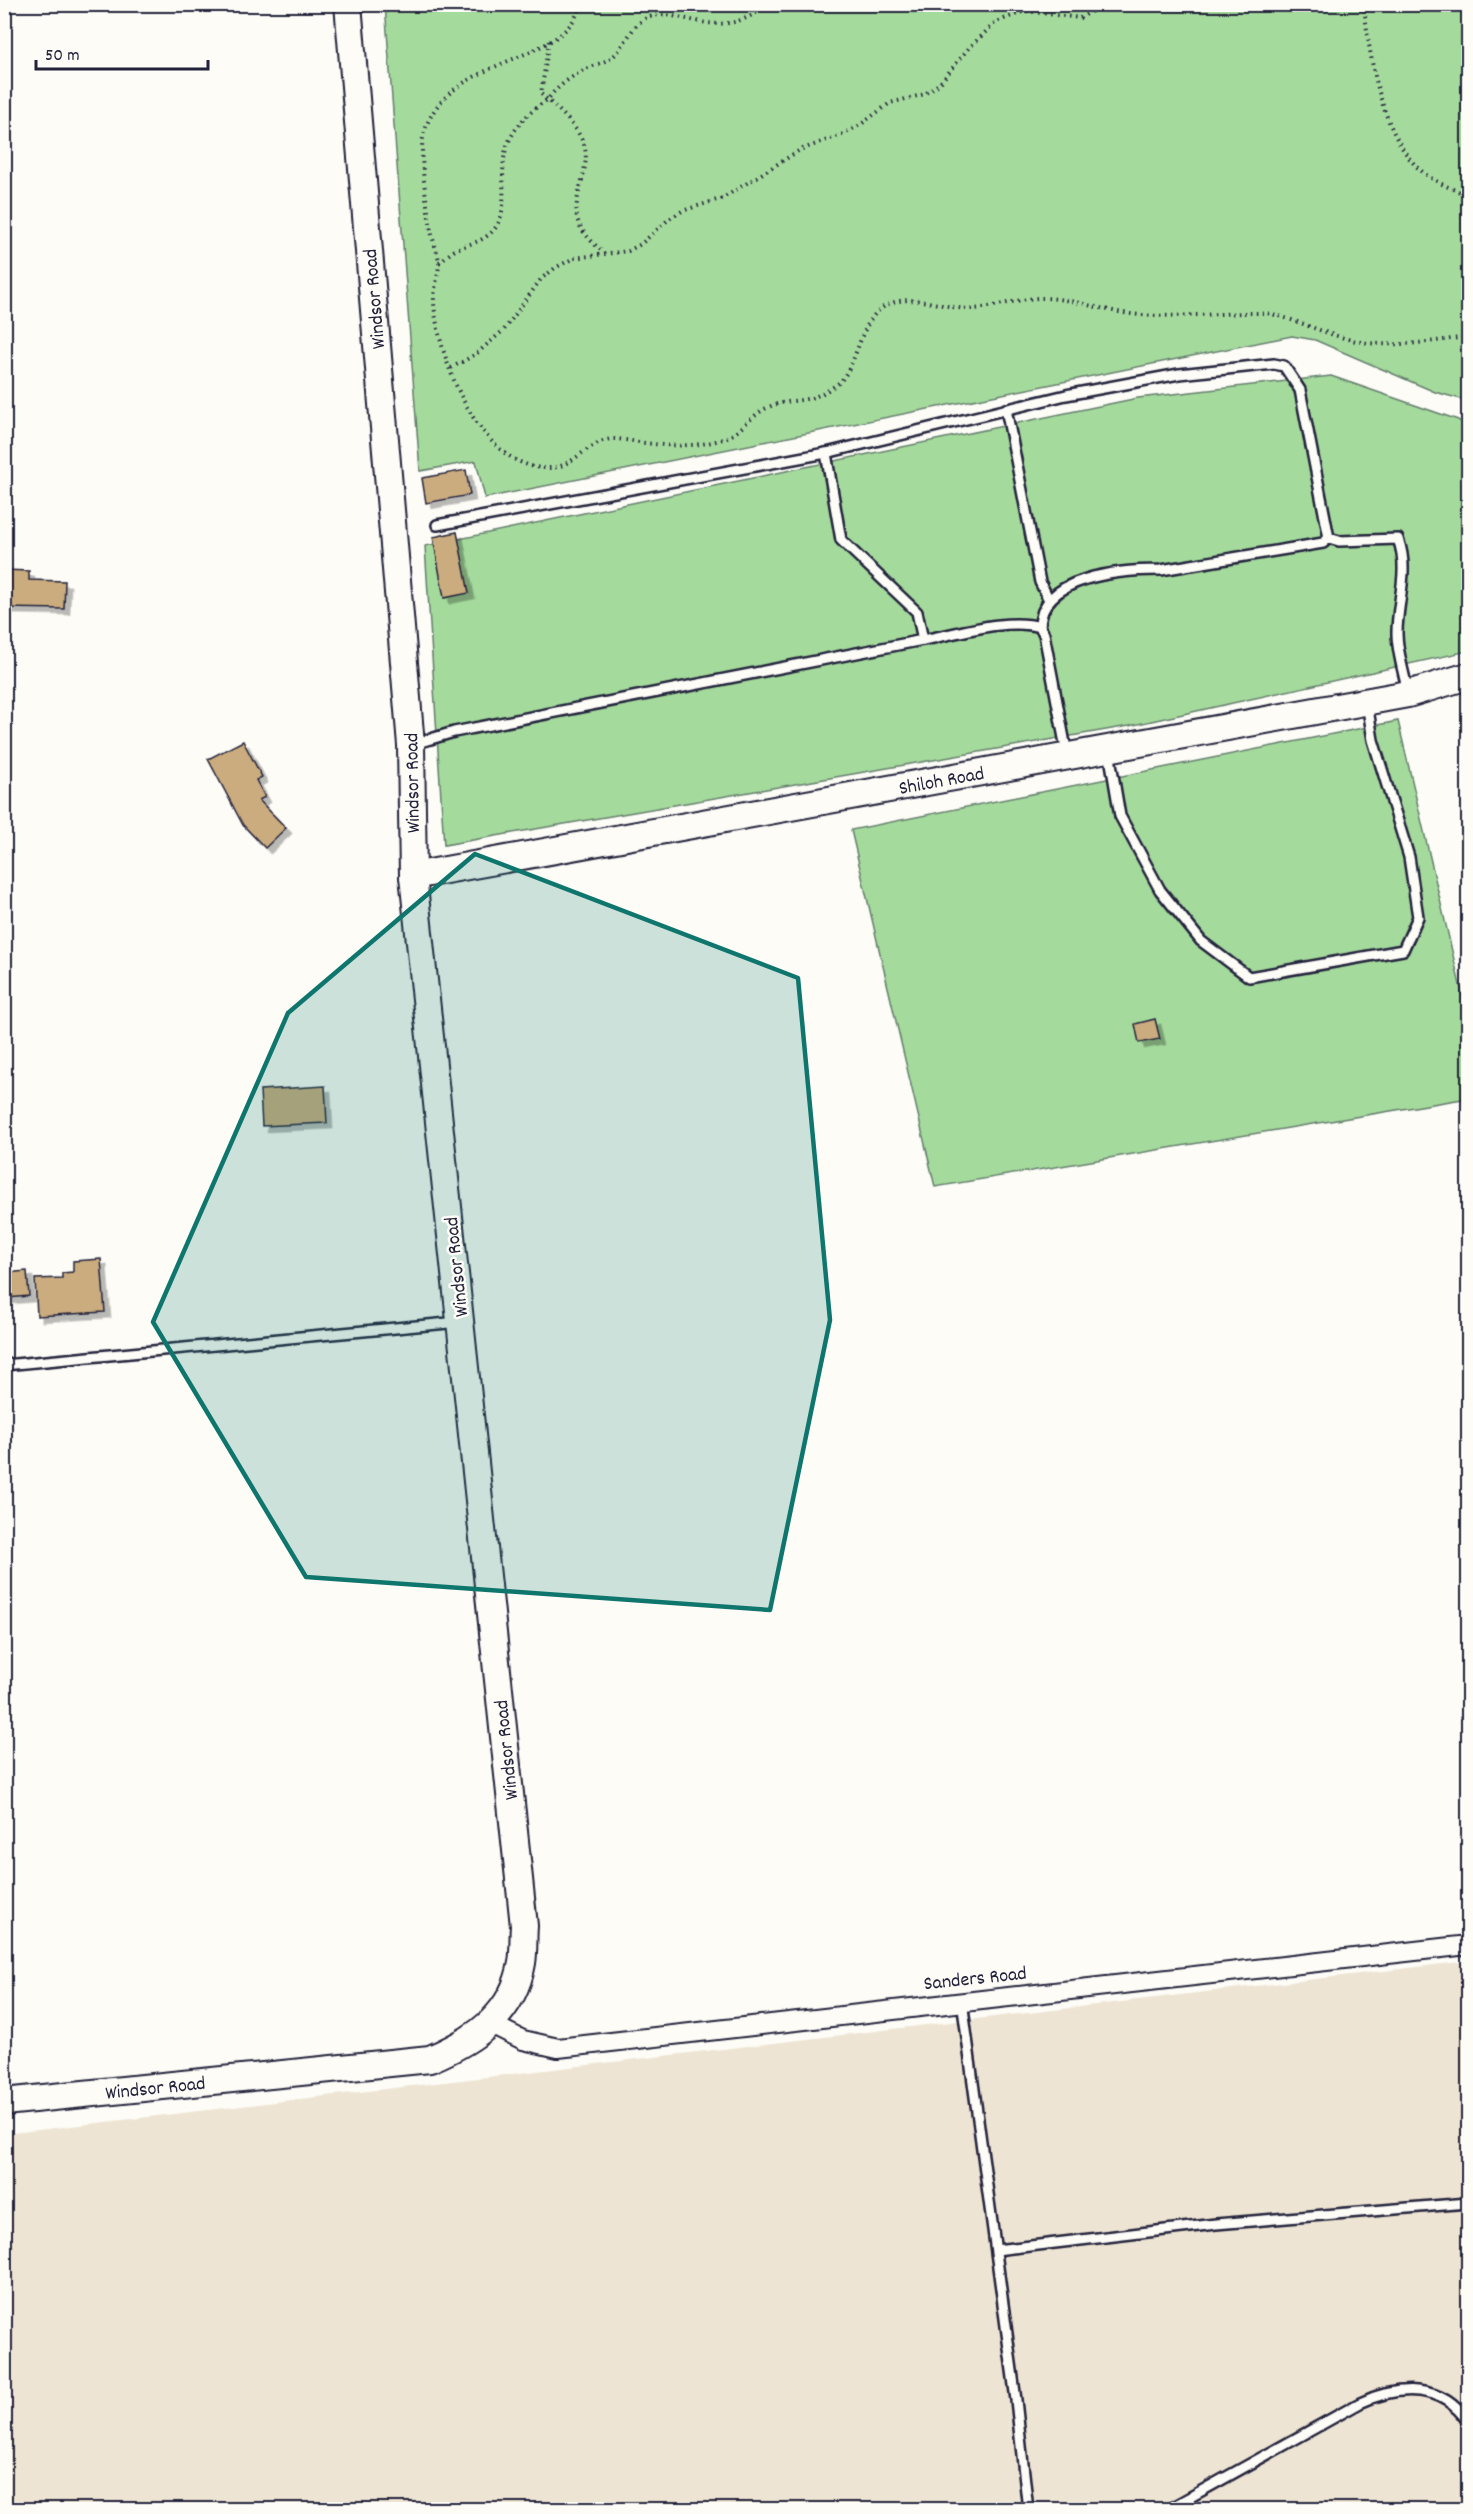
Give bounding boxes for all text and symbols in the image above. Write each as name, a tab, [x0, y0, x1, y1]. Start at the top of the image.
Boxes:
scale bar	[36, 33, 208, 71]
text: 50 m	[45, 44, 80, 69]
street label: Windsor Road	[358, 247, 394, 350]
street label: Windsor Road	[399, 732, 429, 833]
street label: Shiloh Road	[897, 761, 987, 804]
street label: Windsor Road	[439, 1215, 477, 1318]
street label: Windsor Road	[489, 1698, 527, 1801]
street label: Sanders Road	[922, 1961, 1028, 1999]
street label: Windsor Road	[104, 2071, 207, 2109]

